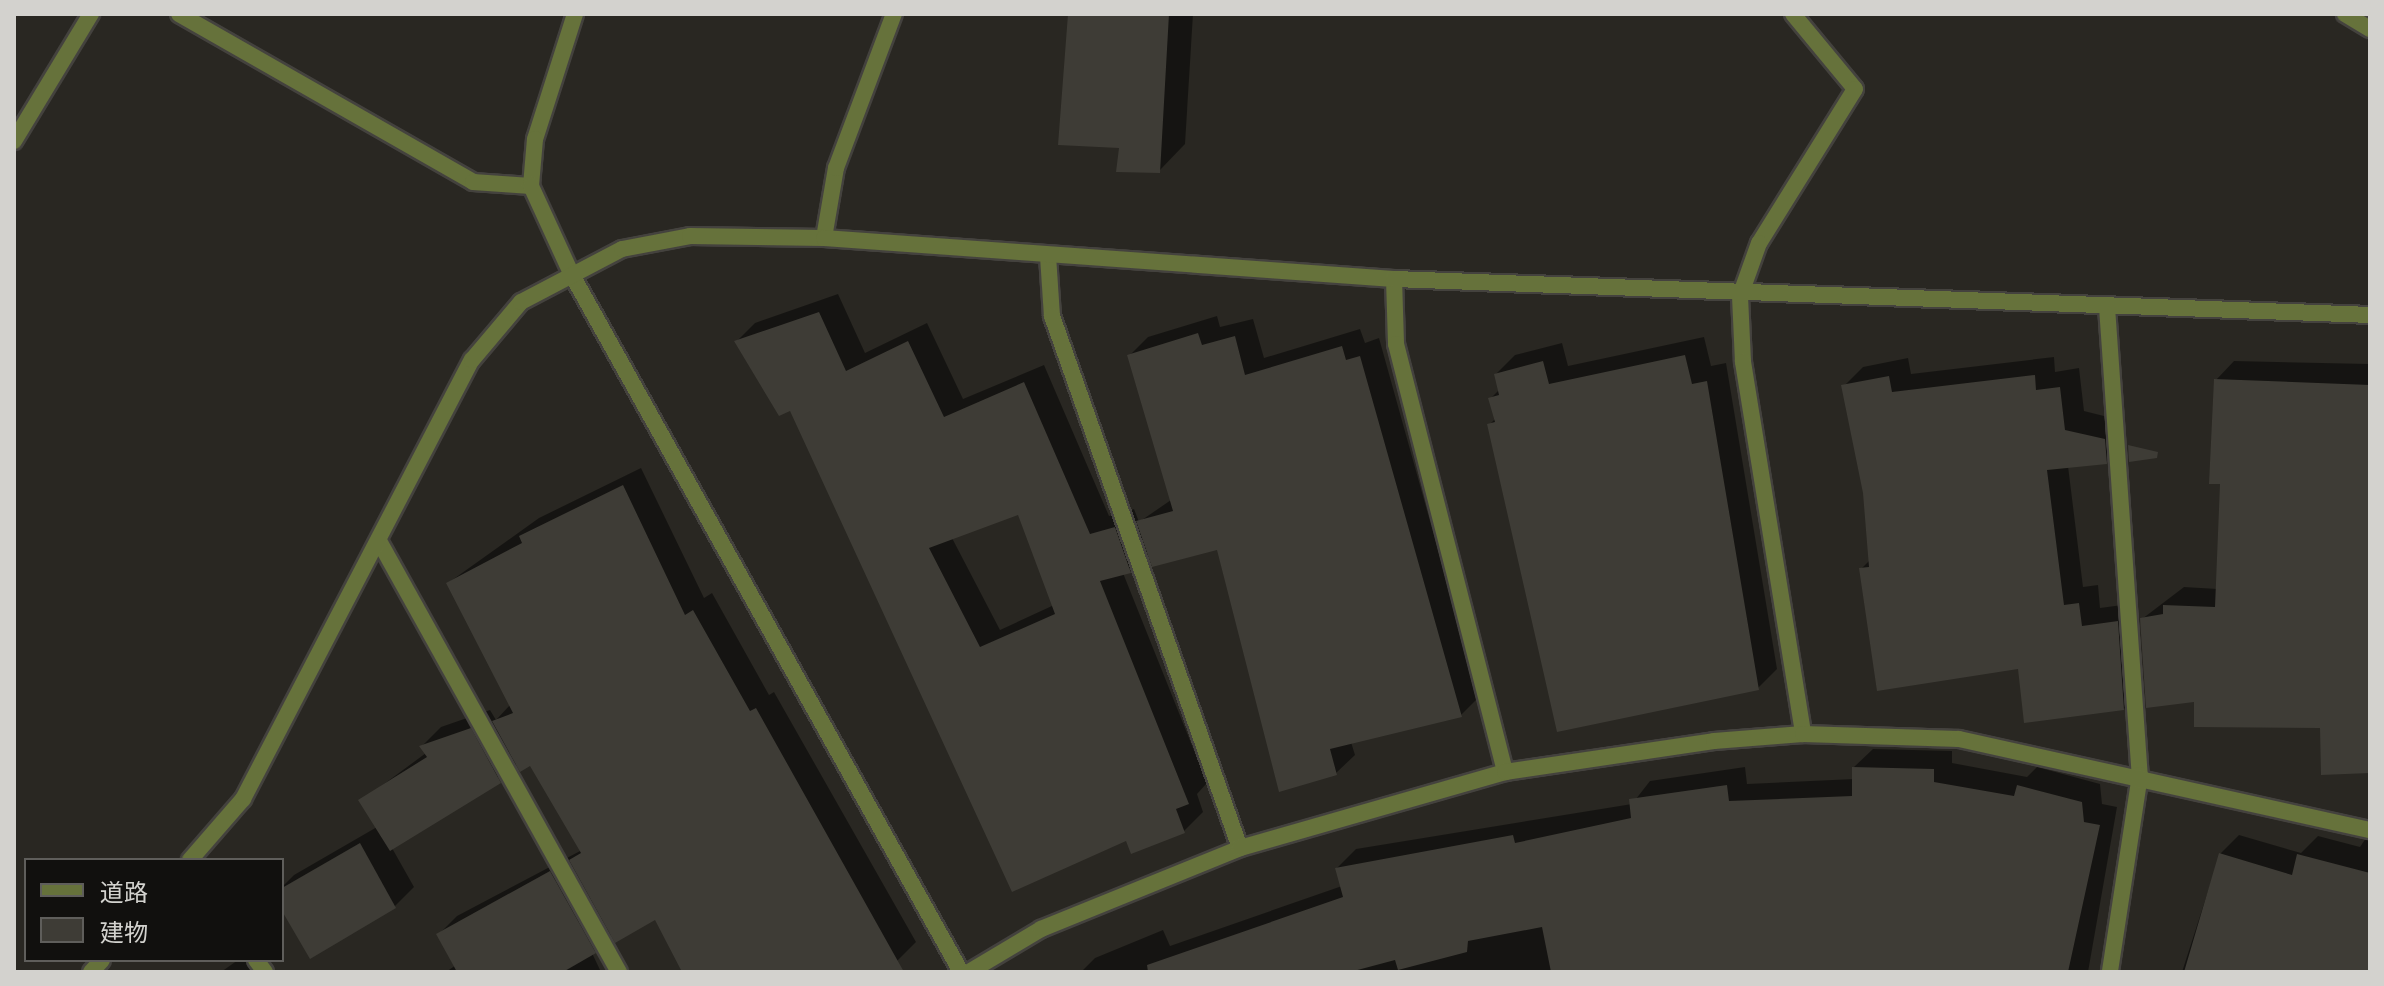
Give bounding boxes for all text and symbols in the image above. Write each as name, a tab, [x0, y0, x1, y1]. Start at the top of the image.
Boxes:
legend	[24, 858, 284, 962]
text: 道路	[100, 879, 148, 907]
text: 建物	[100, 919, 148, 947]

